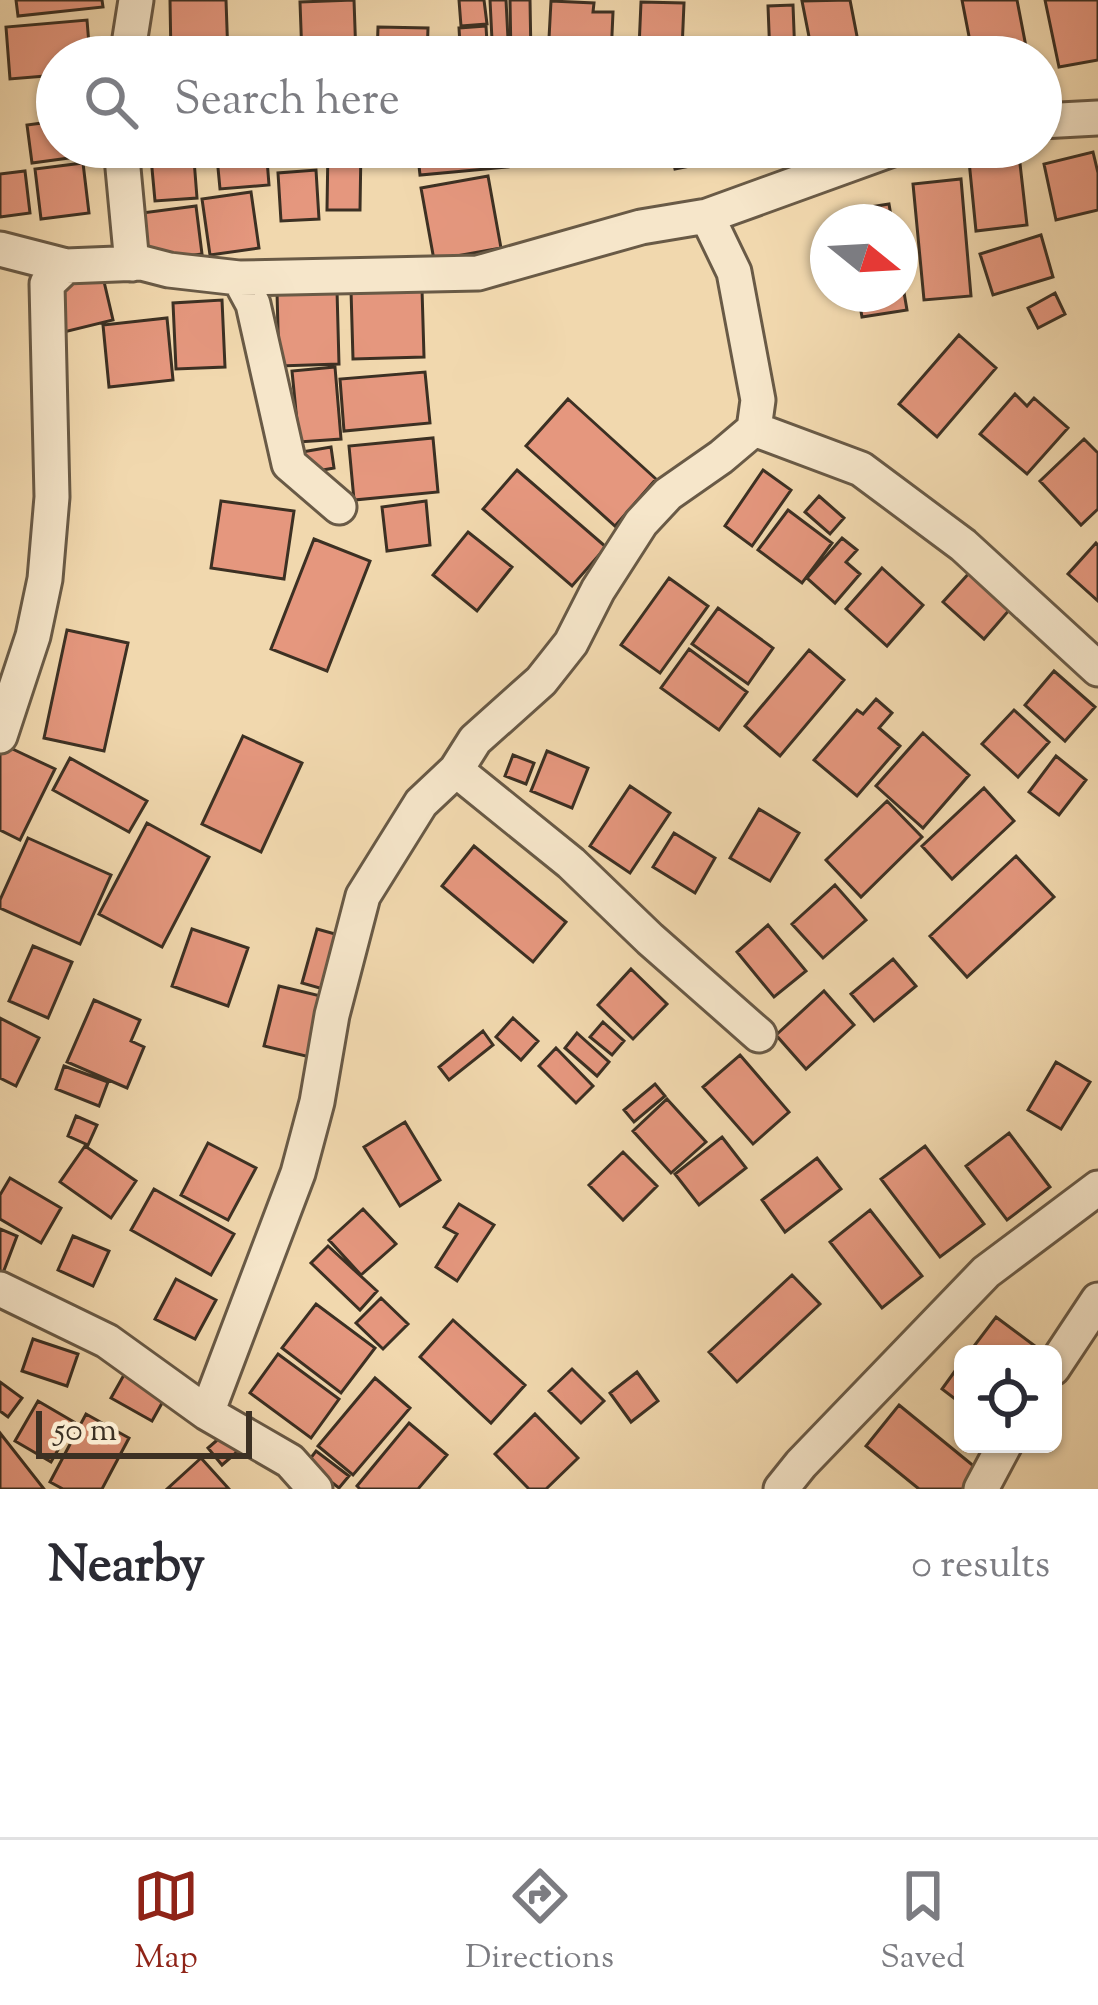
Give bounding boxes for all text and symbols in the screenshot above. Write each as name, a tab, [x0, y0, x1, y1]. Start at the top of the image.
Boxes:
search box	[36, 36, 1062, 168]
icon: search	[78, 69, 144, 135]
text: Search here	[174, 70, 400, 135]
north arrow	[810, 204, 918, 312]
map controls	[954, 1345, 1062, 1453]
button: locate	[954, 1345, 1062, 1453]
scale bar	[36, 1405, 252, 1458]
text: 50 m	[54, 1408, 117, 1456]
text: Nearby	[48, 1531, 205, 1604]
text: 0 results	[911, 1539, 1050, 1595]
tab: Map	[133, 1863, 199, 1983]
tab: Directions	[465, 1863, 614, 1983]
tab: Saved	[880, 1863, 965, 1983]

